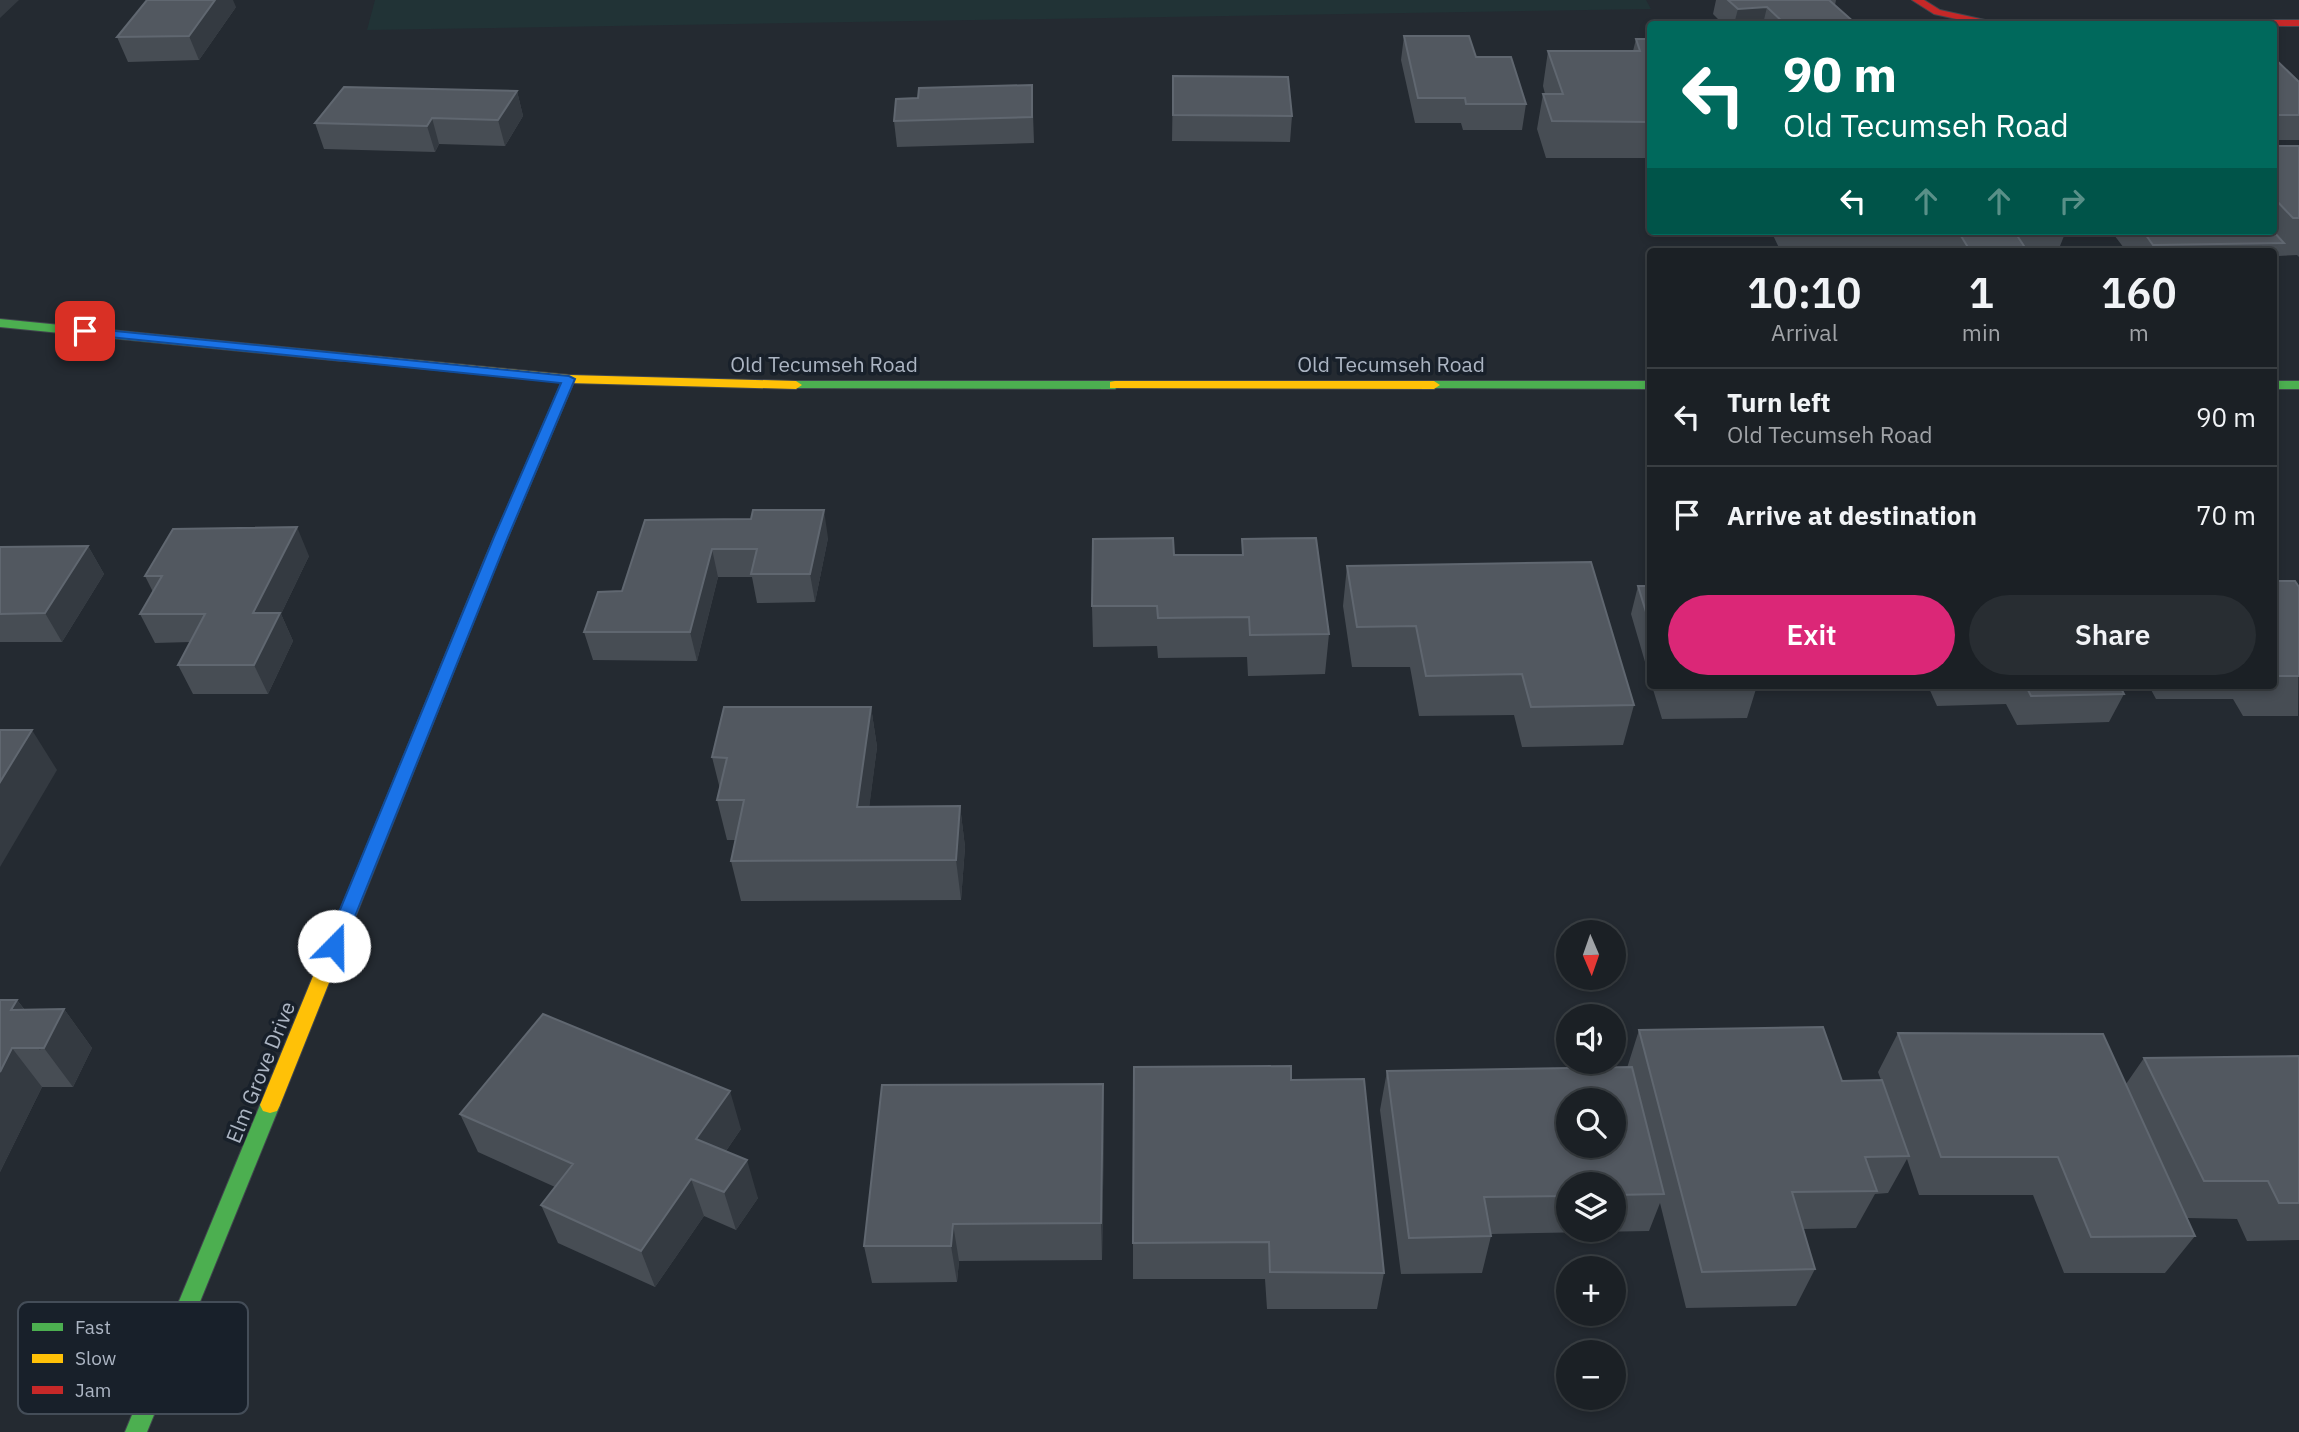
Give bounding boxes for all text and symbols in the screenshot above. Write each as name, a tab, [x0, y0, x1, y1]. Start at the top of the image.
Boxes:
text: 90 m	[1783, 42, 1897, 105]
icon: left	[1668, 49, 1759, 140]
text: Old Tecumseh Road	[1783, 104, 2069, 146]
icon: left	[1834, 182, 1872, 220]
icon: ahead	[1907, 182, 1945, 220]
icon: ahead	[1980, 182, 2018, 220]
icon: right	[2053, 182, 2091, 220]
text: 10:10	[1747, 265, 1862, 320]
text: 1	[1969, 265, 1994, 320]
text: 160	[2101, 265, 2177, 320]
pin	[55, 301, 115, 361]
icon: arrive	[66, 312, 104, 350]
text: Arrival	[1771, 317, 1838, 347]
text: min	[1962, 317, 2001, 347]
text: m	[2129, 317, 2149, 347]
street label: Old Tecumseh Road	[730, 350, 918, 378]
street label: Old Tecumseh Road	[1297, 350, 1485, 378]
text: Turn left	[1727, 385, 1830, 419]
icon: left	[1668, 398, 1706, 436]
text: 90 m	[2196, 400, 2256, 434]
text: Old Tecumseh Road	[1727, 419, 1933, 449]
icon: arrive	[1668, 496, 1706, 534]
text: Arrive at destination	[1727, 498, 1977, 532]
text: 70 m	[2196, 498, 2256, 532]
button: Exit	[1668, 595, 1955, 675]
button: Share	[1969, 595, 2256, 675]
position arrow	[297, 909, 371, 983]
north arrow	[1556, 920, 1626, 990]
map controls	[1556, 920, 1626, 1410]
street label: Elm Grove Drive	[219, 997, 301, 1147]
button: sound	[1556, 1004, 1626, 1074]
button: search	[1556, 1088, 1626, 1158]
button: layers	[1556, 1172, 1626, 1242]
button: +	[1556, 1256, 1626, 1326]
legend	[18, 1302, 248, 1414]
text: Fast	[75, 1315, 111, 1339]
button: −	[1556, 1340, 1626, 1410]
text: Slow	[75, 1346, 116, 1370]
text: Jam	[75, 1378, 111, 1402]

